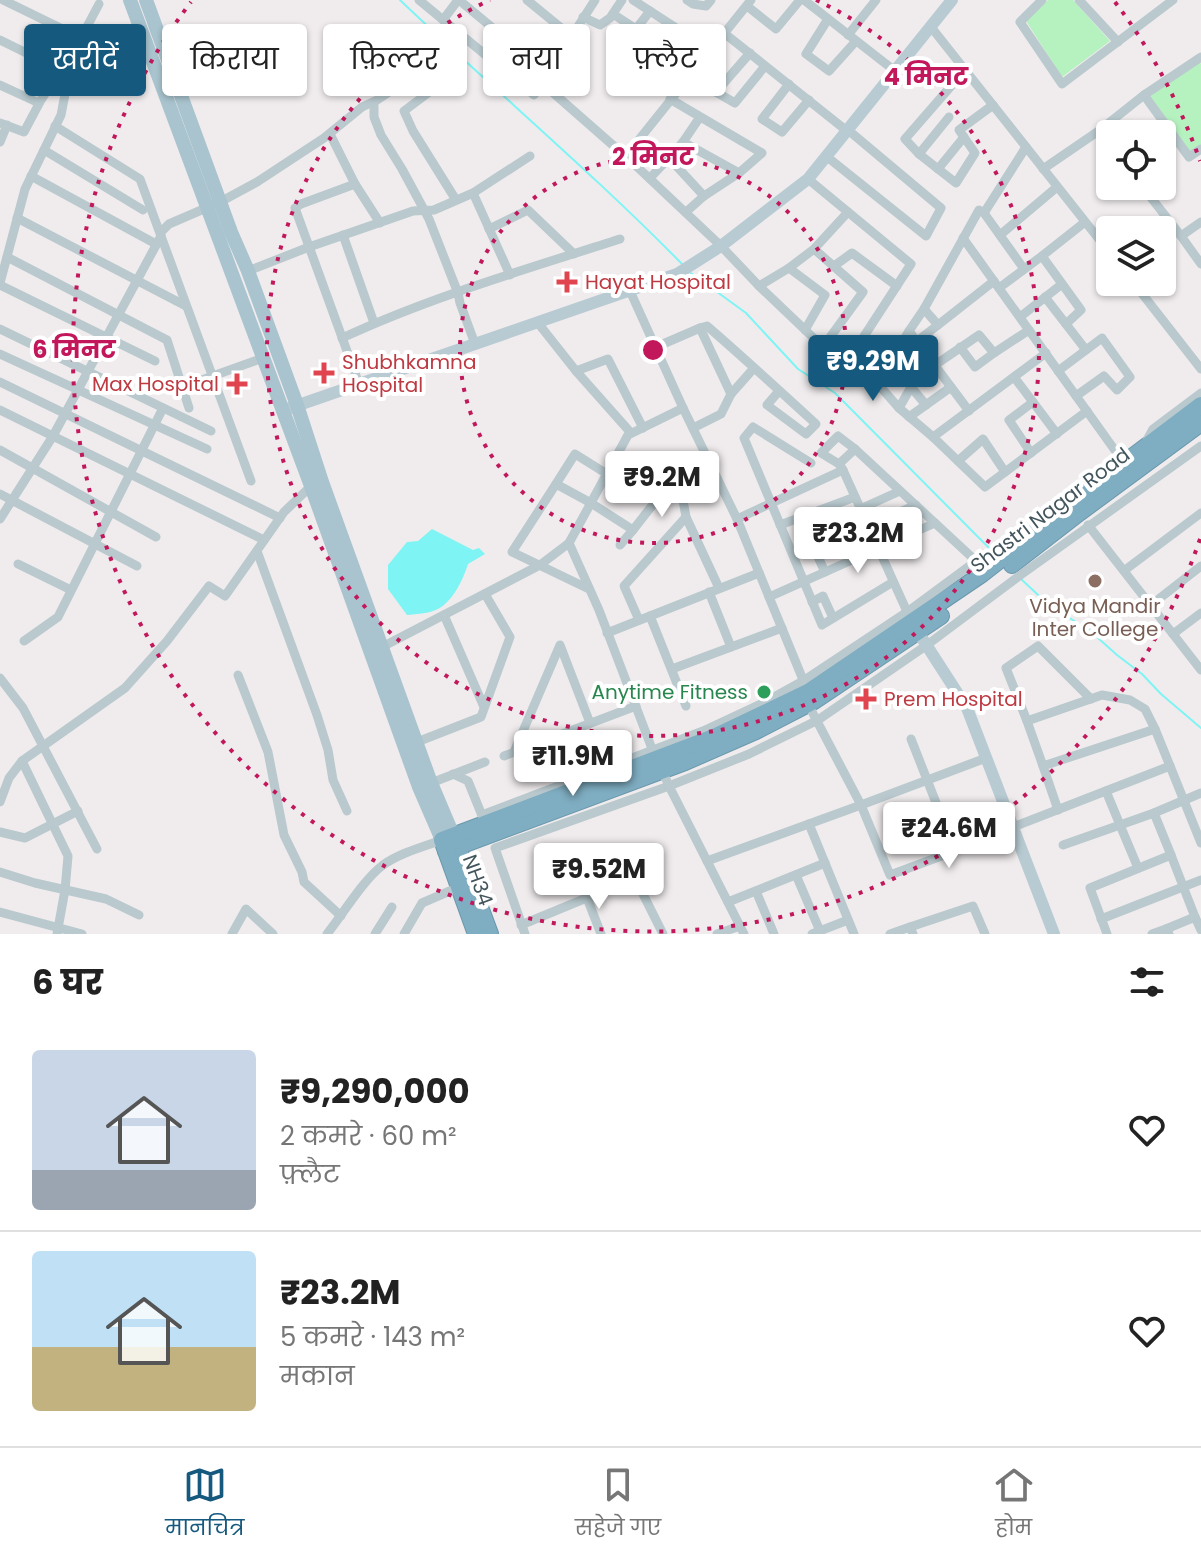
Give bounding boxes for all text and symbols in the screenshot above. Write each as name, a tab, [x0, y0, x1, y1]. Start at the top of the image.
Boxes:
chip: खरीदें	[24, 24, 146, 96]
chip: किराया	[162, 24, 307, 96]
chip: फ़िल्टर	[323, 24, 467, 96]
chip: नया	[483, 24, 590, 96]
chip: फ़्लैट	[606, 24, 726, 96]
text: 4 मिनट	[884, 60, 969, 93]
map controls	[1096, 120, 1176, 296]
button: locate	[1096, 120, 1176, 200]
text: 2 मिनट	[612, 140, 694, 173]
button: layers	[1096, 216, 1176, 296]
place label: Hayat Hospital	[585, 268, 731, 296]
marker: Hayat Hospital	[556, 271, 578, 293]
text: 6 मिनट	[32, 333, 116, 366]
pin: ₹9.29M	[808, 335, 938, 403]
centre of rings	[639, 336, 667, 364]
text: ₹9.29M	[826, 343, 920, 379]
place label: Shubhkamna Hospital	[342, 348, 476, 399]
marker: Shubhkamna Hospital	[313, 362, 335, 384]
place label: Max Hospital	[92, 370, 219, 398]
marker: Max Hospital	[226, 373, 248, 395]
street label: Shastri Nagar Road	[965, 441, 1135, 579]
pin: ₹9.2M	[606, 451, 718, 519]
text: ₹9.2M	[623, 459, 701, 495]
pin: ₹23.2M	[793, 507, 923, 575]
text: ₹23.2M	[812, 515, 904, 551]
marker: Vidya Mandir Inter College	[1086, 572, 1104, 590]
place label: Vidya Mandir Inter College	[1029, 592, 1161, 643]
place label: Anytime Fitness	[592, 678, 748, 706]
marker: Anytime Fitness	[755, 683, 773, 701]
place label: Prem Hospital	[884, 685, 1023, 713]
marker: Prem Hospital	[855, 688, 877, 710]
pin: ₹11.9M	[508, 730, 638, 798]
text: ₹11.9M	[532, 738, 614, 774]
pin: ₹24.6M	[884, 802, 1014, 870]
text: ₹24.6M	[901, 810, 997, 846]
pin: ₹9.52M	[534, 843, 664, 911]
street label: NH34	[456, 851, 500, 909]
text: ₹9.52M	[552, 851, 646, 887]
text: 6 घर	[32, 958, 103, 1006]
icon: filters	[1125, 960, 1169, 1004]
text: ₹9,290,000	[280, 1067, 470, 1115]
icon: home	[96, 1082, 192, 1178]
icon: heart	[1125, 1108, 1169, 1152]
text: 2 कमरे · 60 m²	[280, 1118, 457, 1154]
text: फ़्लैट	[280, 1157, 340, 1193]
text: ₹23.2M	[280, 1268, 401, 1316]
icon: home	[96, 1283, 192, 1379]
icon: heart	[1125, 1309, 1169, 1353]
text: 5 कमरे · 143 m²	[280, 1319, 465, 1355]
text: मकान	[280, 1358, 354, 1394]
tab: मानचित्र	[165, 1463, 244, 1544]
tab: सहेजे गए	[575, 1463, 661, 1544]
tab: होम	[992, 1463, 1036, 1544]

